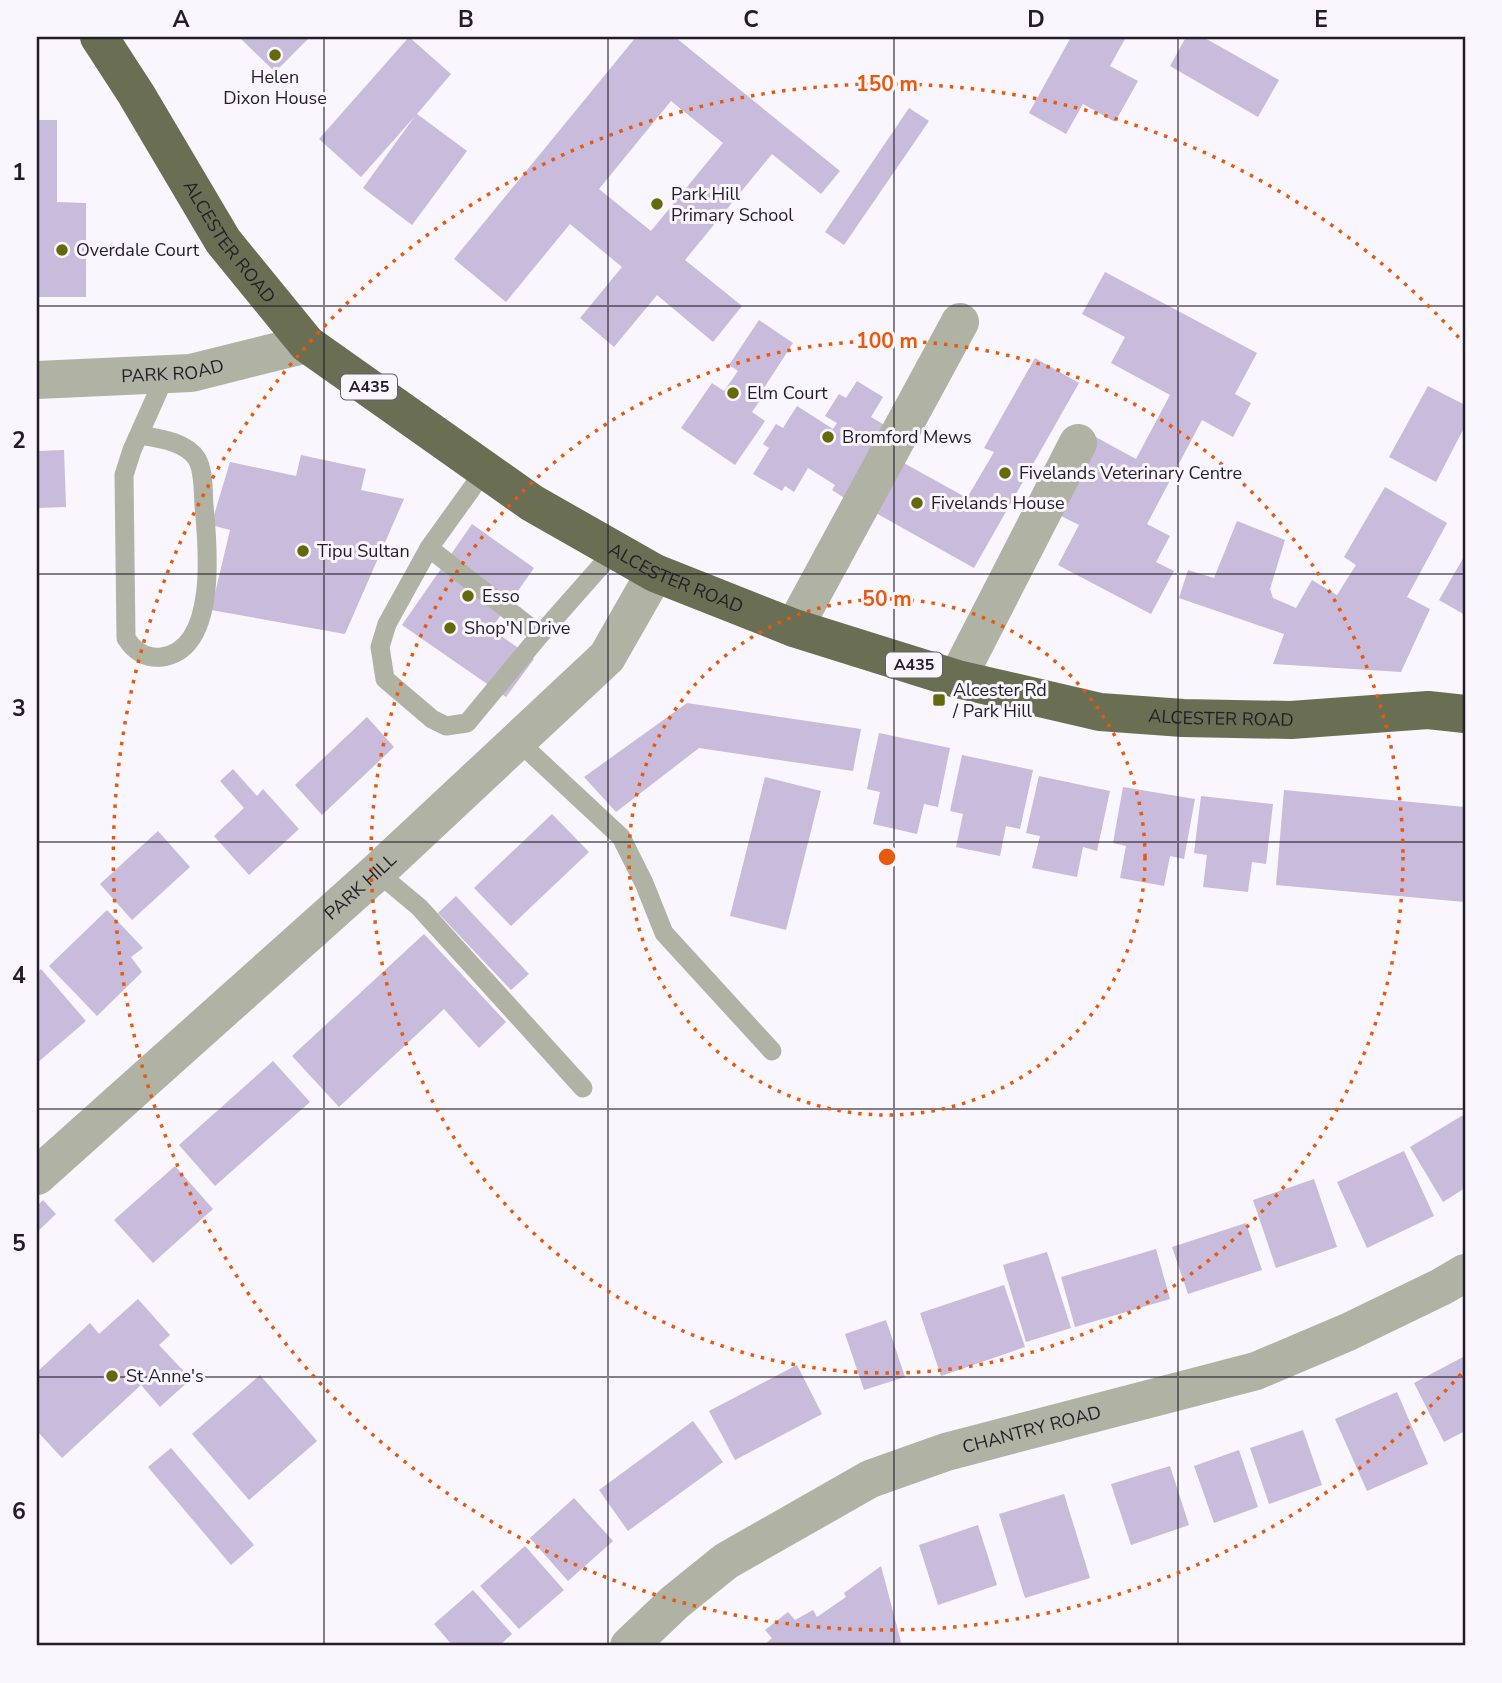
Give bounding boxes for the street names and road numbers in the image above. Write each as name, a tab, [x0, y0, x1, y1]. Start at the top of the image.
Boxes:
street label: ALCESTER ROAD	[178, 176, 281, 308]
street label: PARK ROAD	[121, 353, 226, 388]
road number: A435	[341, 374, 397, 400]
street label: ALCESTER ROAD	[604, 537, 747, 619]
road number: A435	[886, 652, 942, 678]
street label: ALCESTER ROAD	[1147, 704, 1294, 732]
street label: PARK HILL	[319, 848, 402, 925]
street label: CHANTRY ROAD	[960, 1400, 1104, 1459]

